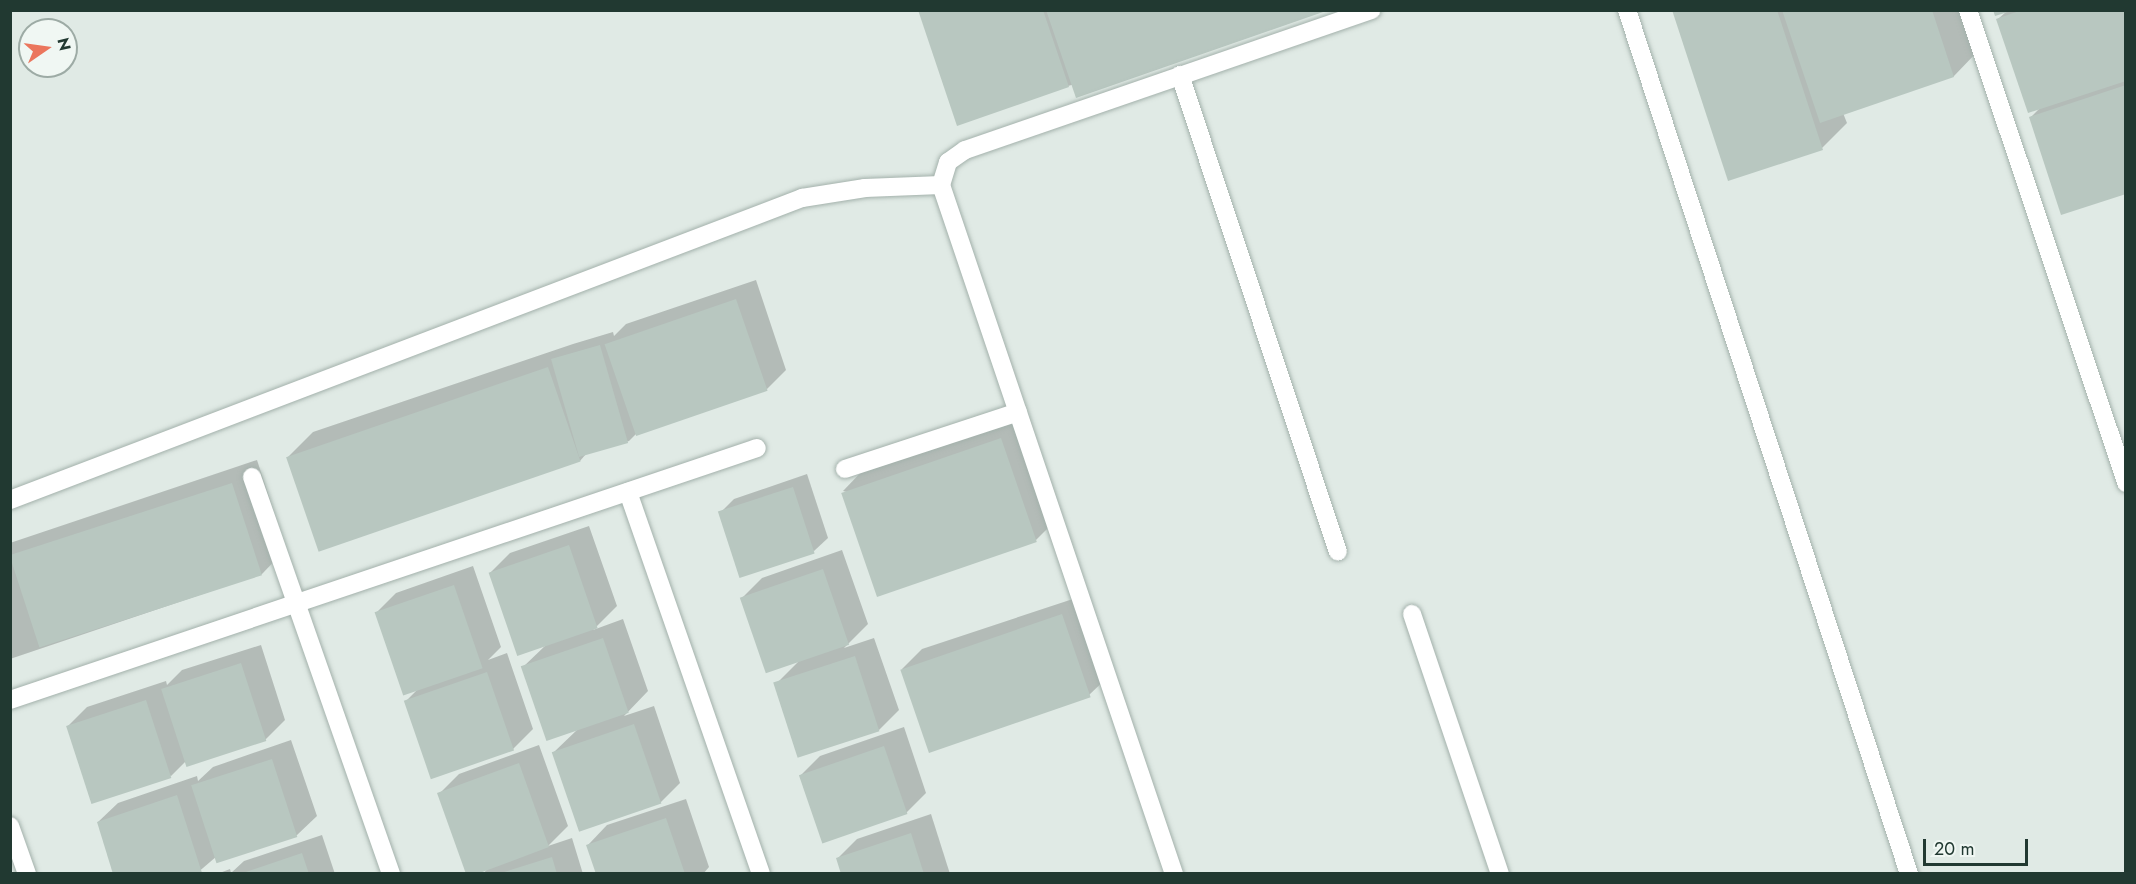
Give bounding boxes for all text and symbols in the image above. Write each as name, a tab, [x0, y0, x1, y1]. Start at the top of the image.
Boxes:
north arrow	[18, 18, 78, 78]
text: N	[51, 36, 77, 53]
scale bar	[1926, 827, 2031, 865]
text: 20 m	[1934, 836, 1974, 862]

